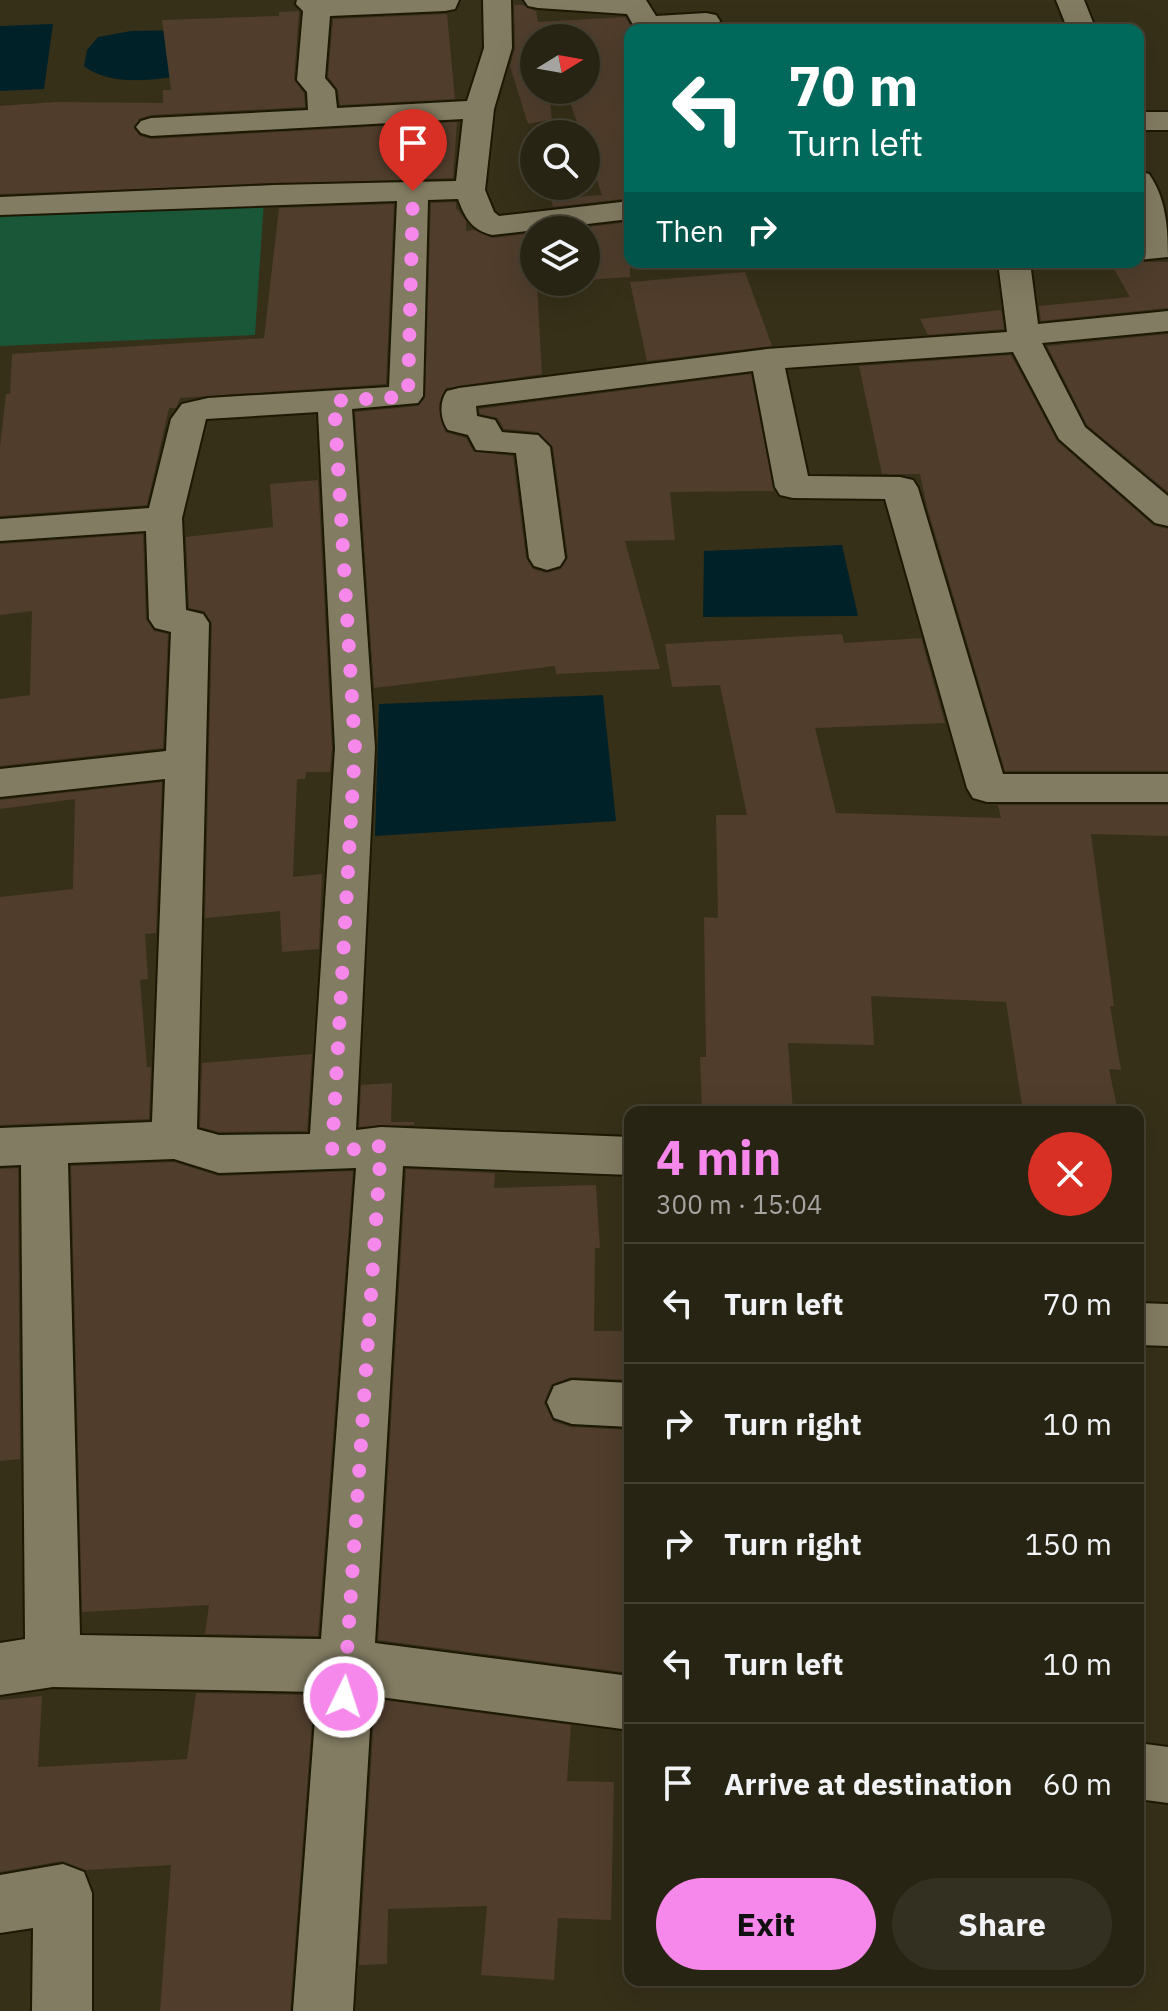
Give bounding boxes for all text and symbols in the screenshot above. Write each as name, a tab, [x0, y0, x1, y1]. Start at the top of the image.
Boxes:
north arrow	[520, 24, 600, 104]
map controls	[520, 24, 600, 296]
text: 70 m	[788, 49, 918, 121]
icon: left	[656, 56, 760, 160]
pin	[379, 109, 447, 191]
text: Turn left	[788, 119, 923, 166]
button: search	[520, 120, 600, 200]
icon: arrive	[391, 121, 435, 165]
icon: right	[740, 208, 784, 252]
text: Then	[656, 211, 724, 250]
button: layers	[520, 216, 600, 296]
text: 4 min	[656, 1126, 781, 1188]
button: close	[1028, 1132, 1112, 1216]
text: 300 m · 15:04	[656, 1187, 822, 1221]
icon: left	[656, 1281, 700, 1325]
text: Turn left	[724, 1284, 843, 1323]
text: 70 m	[1043, 1284, 1112, 1323]
icon: right	[656, 1401, 700, 1445]
text: Turn right	[724, 1404, 862, 1443]
text: 10 m	[1043, 1404, 1112, 1443]
icon: right	[656, 1521, 700, 1565]
text: Turn right	[724, 1524, 862, 1563]
text: 150 m	[1025, 1524, 1112, 1563]
icon: left	[656, 1641, 700, 1685]
text: Turn left	[724, 1644, 843, 1683]
text: 10 m	[1043, 1644, 1112, 1683]
position arrow	[302, 1655, 386, 1739]
icon: arrive	[656, 1761, 700, 1805]
text: Arrive at destination	[724, 1764, 1012, 1803]
text: 60 m	[1043, 1764, 1112, 1803]
button: Exit	[656, 1878, 876, 1970]
button: Share	[892, 1878, 1112, 1970]

